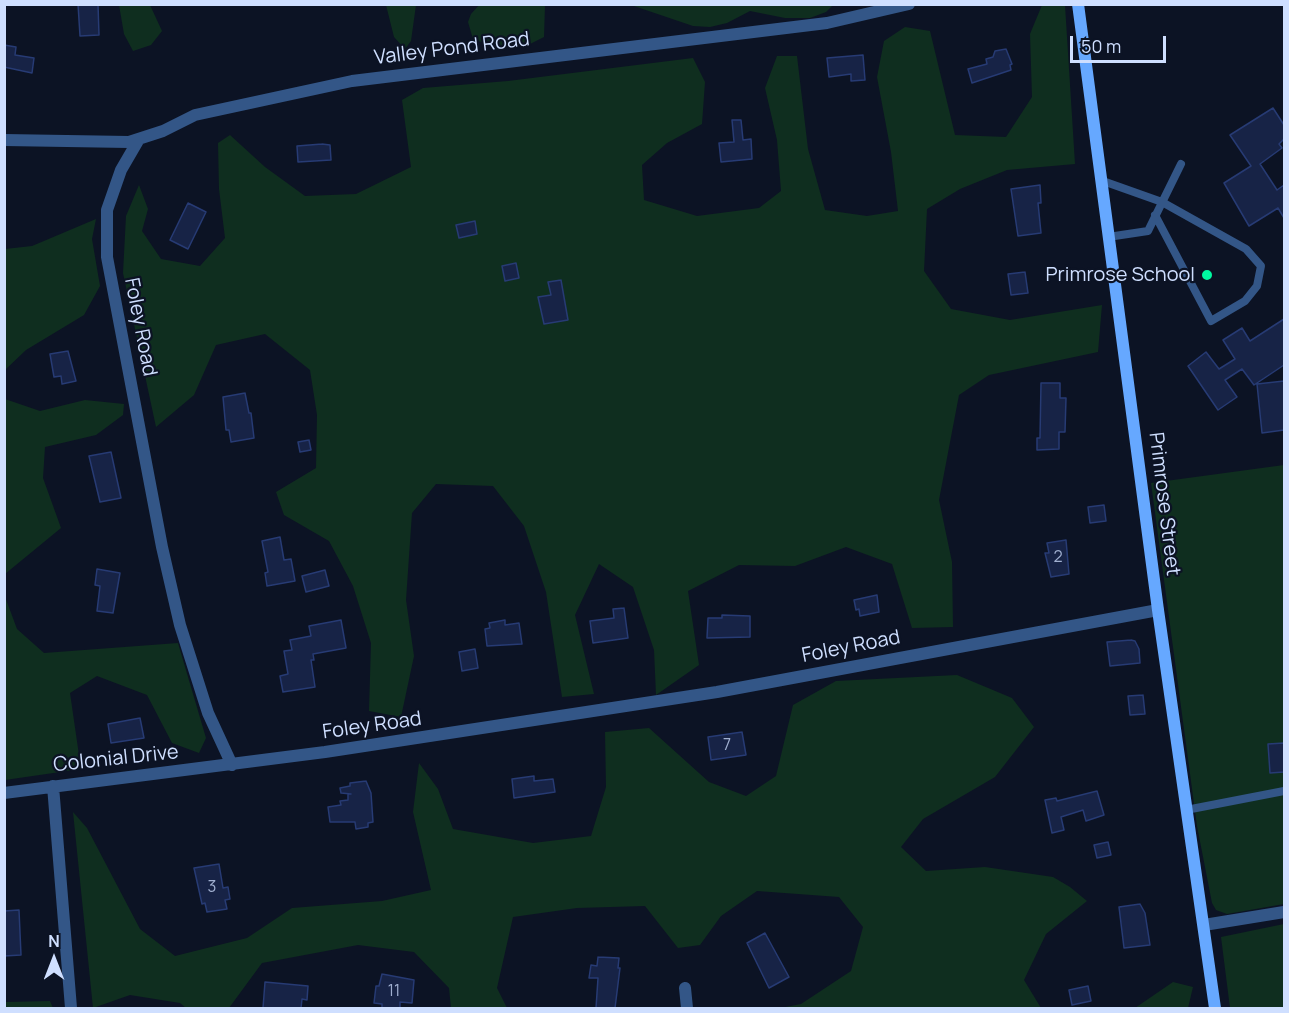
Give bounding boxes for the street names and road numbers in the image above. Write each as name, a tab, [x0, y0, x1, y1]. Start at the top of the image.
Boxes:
street label: Valley Pond Road	[373, 28, 531, 70]
street label: Foley Road	[119, 276, 161, 378]
street label: Primrose Street	[1143, 431, 1185, 577]
street label: Foley Road	[800, 626, 902, 668]
street label: Foley Road	[321, 707, 423, 745]
street label: Colonial Drive	[52, 740, 180, 778]

